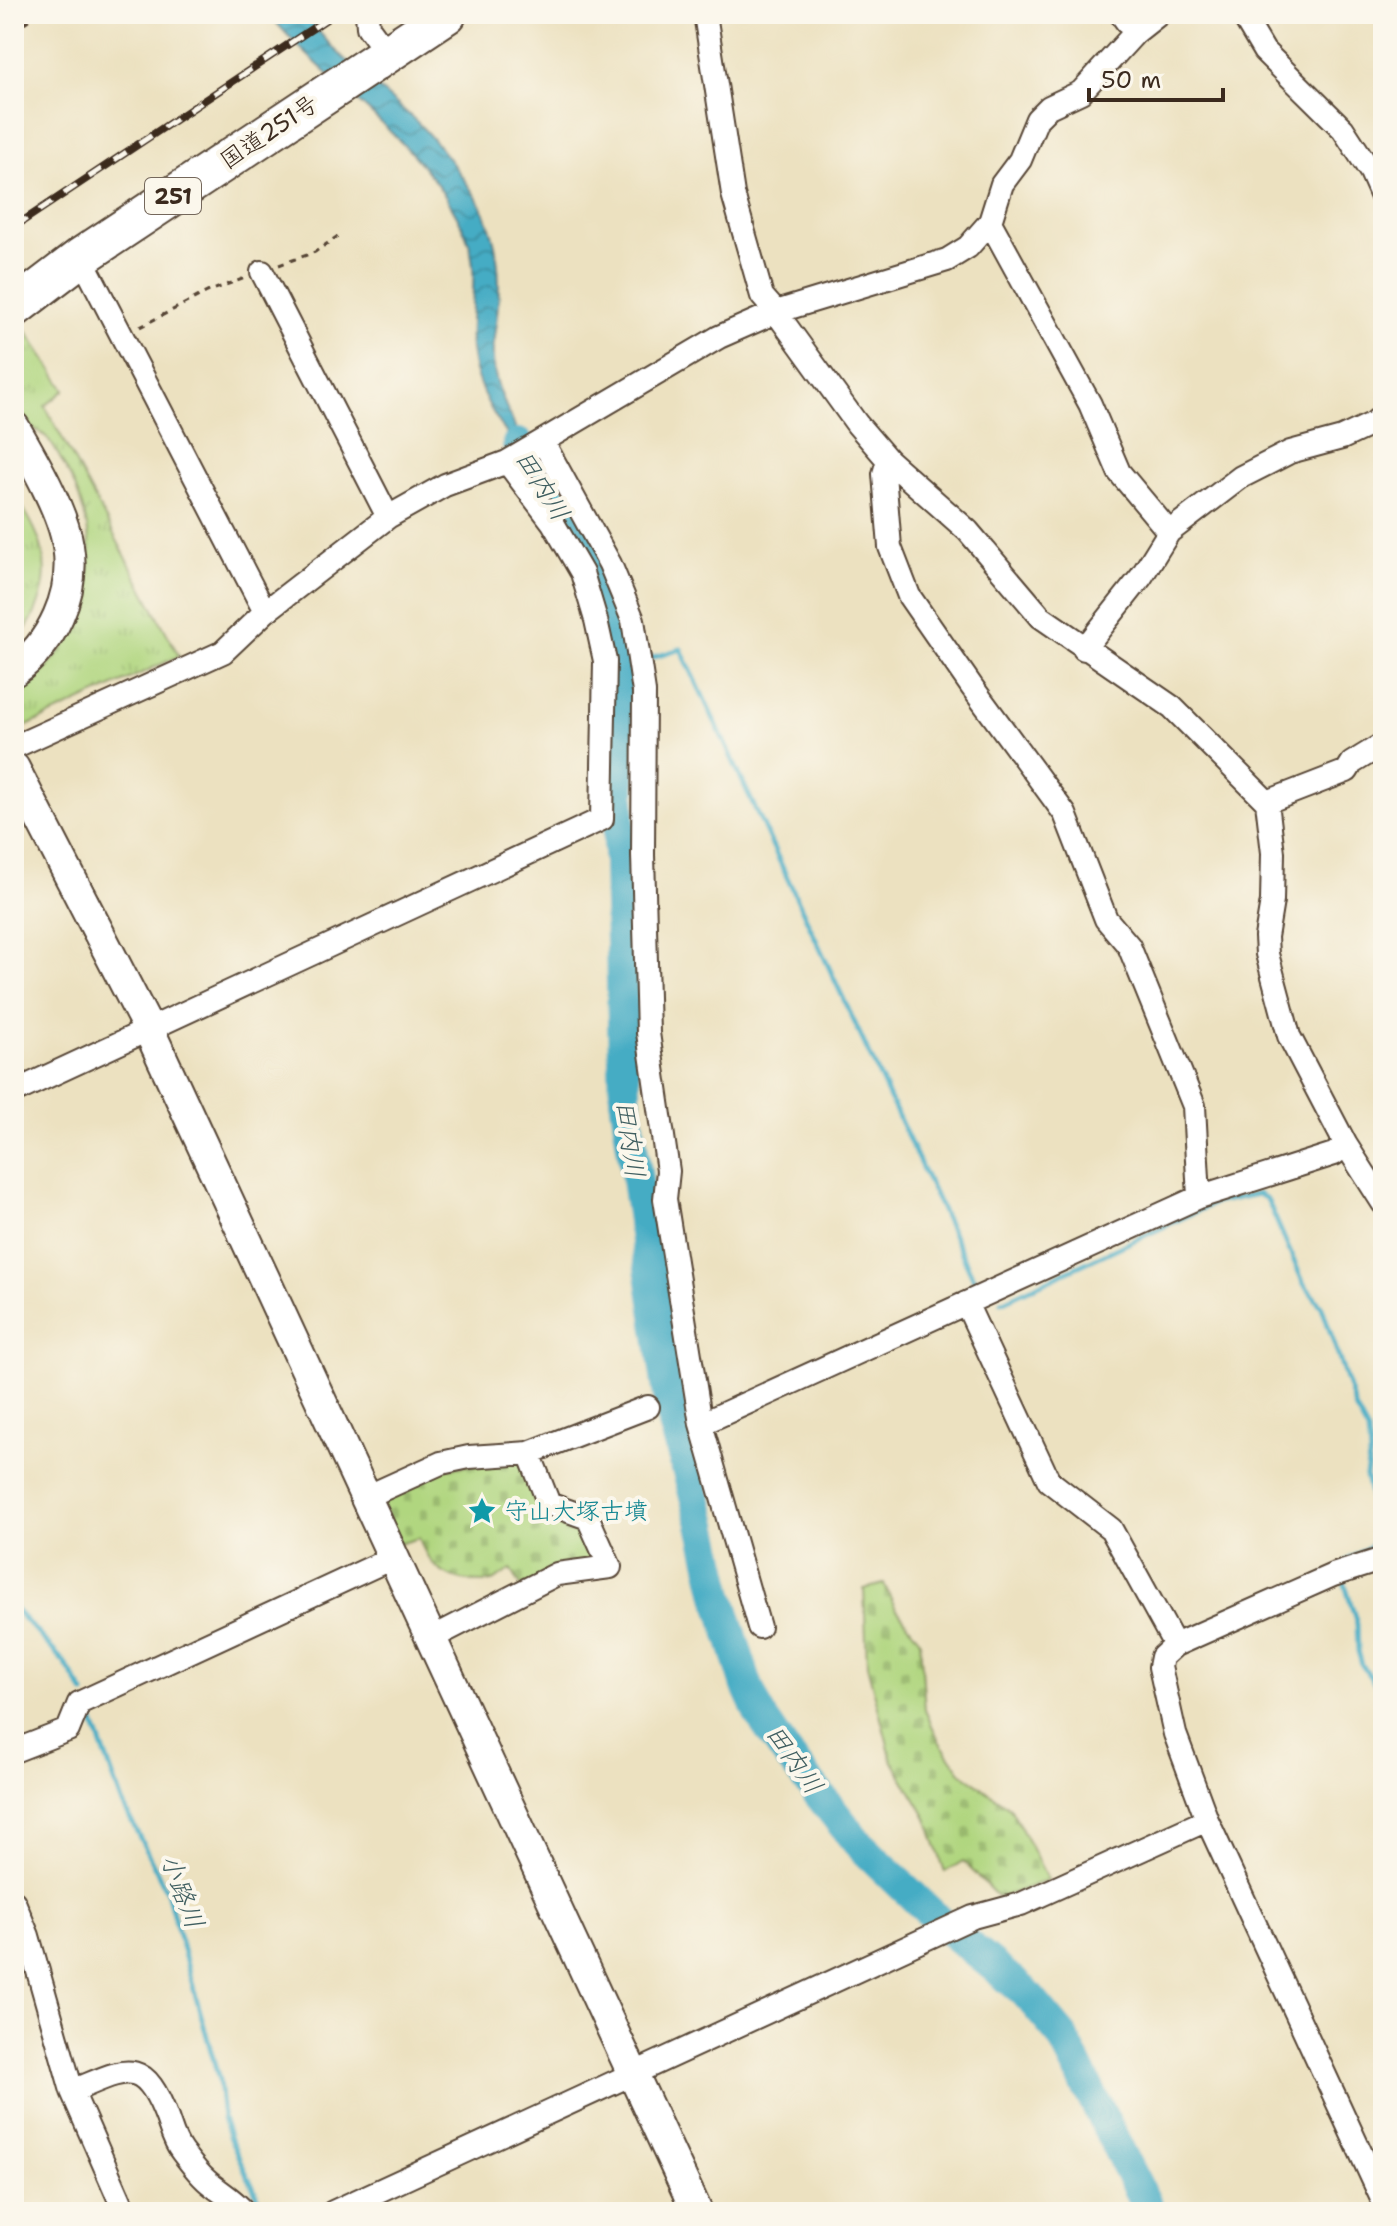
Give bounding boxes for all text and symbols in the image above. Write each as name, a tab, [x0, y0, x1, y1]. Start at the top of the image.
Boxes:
scale bar	[1089, 52, 1223, 102]
text: 50 m	[1101, 64, 1161, 96]
street label: 国道251号	[214, 87, 324, 177]
road number: 251	[145, 178, 201, 214]
water label: 田内川	[507, 443, 579, 527]
water label: 田内川	[608, 1098, 654, 1180]
place label: 守山大塚古墳	[504, 1495, 648, 1527]
place icon: 守山大塚古墳	[467, 1496, 497, 1526]
water label: 田内川	[758, 1717, 832, 1801]
water label: 小路川	[153, 1848, 213, 1934]

